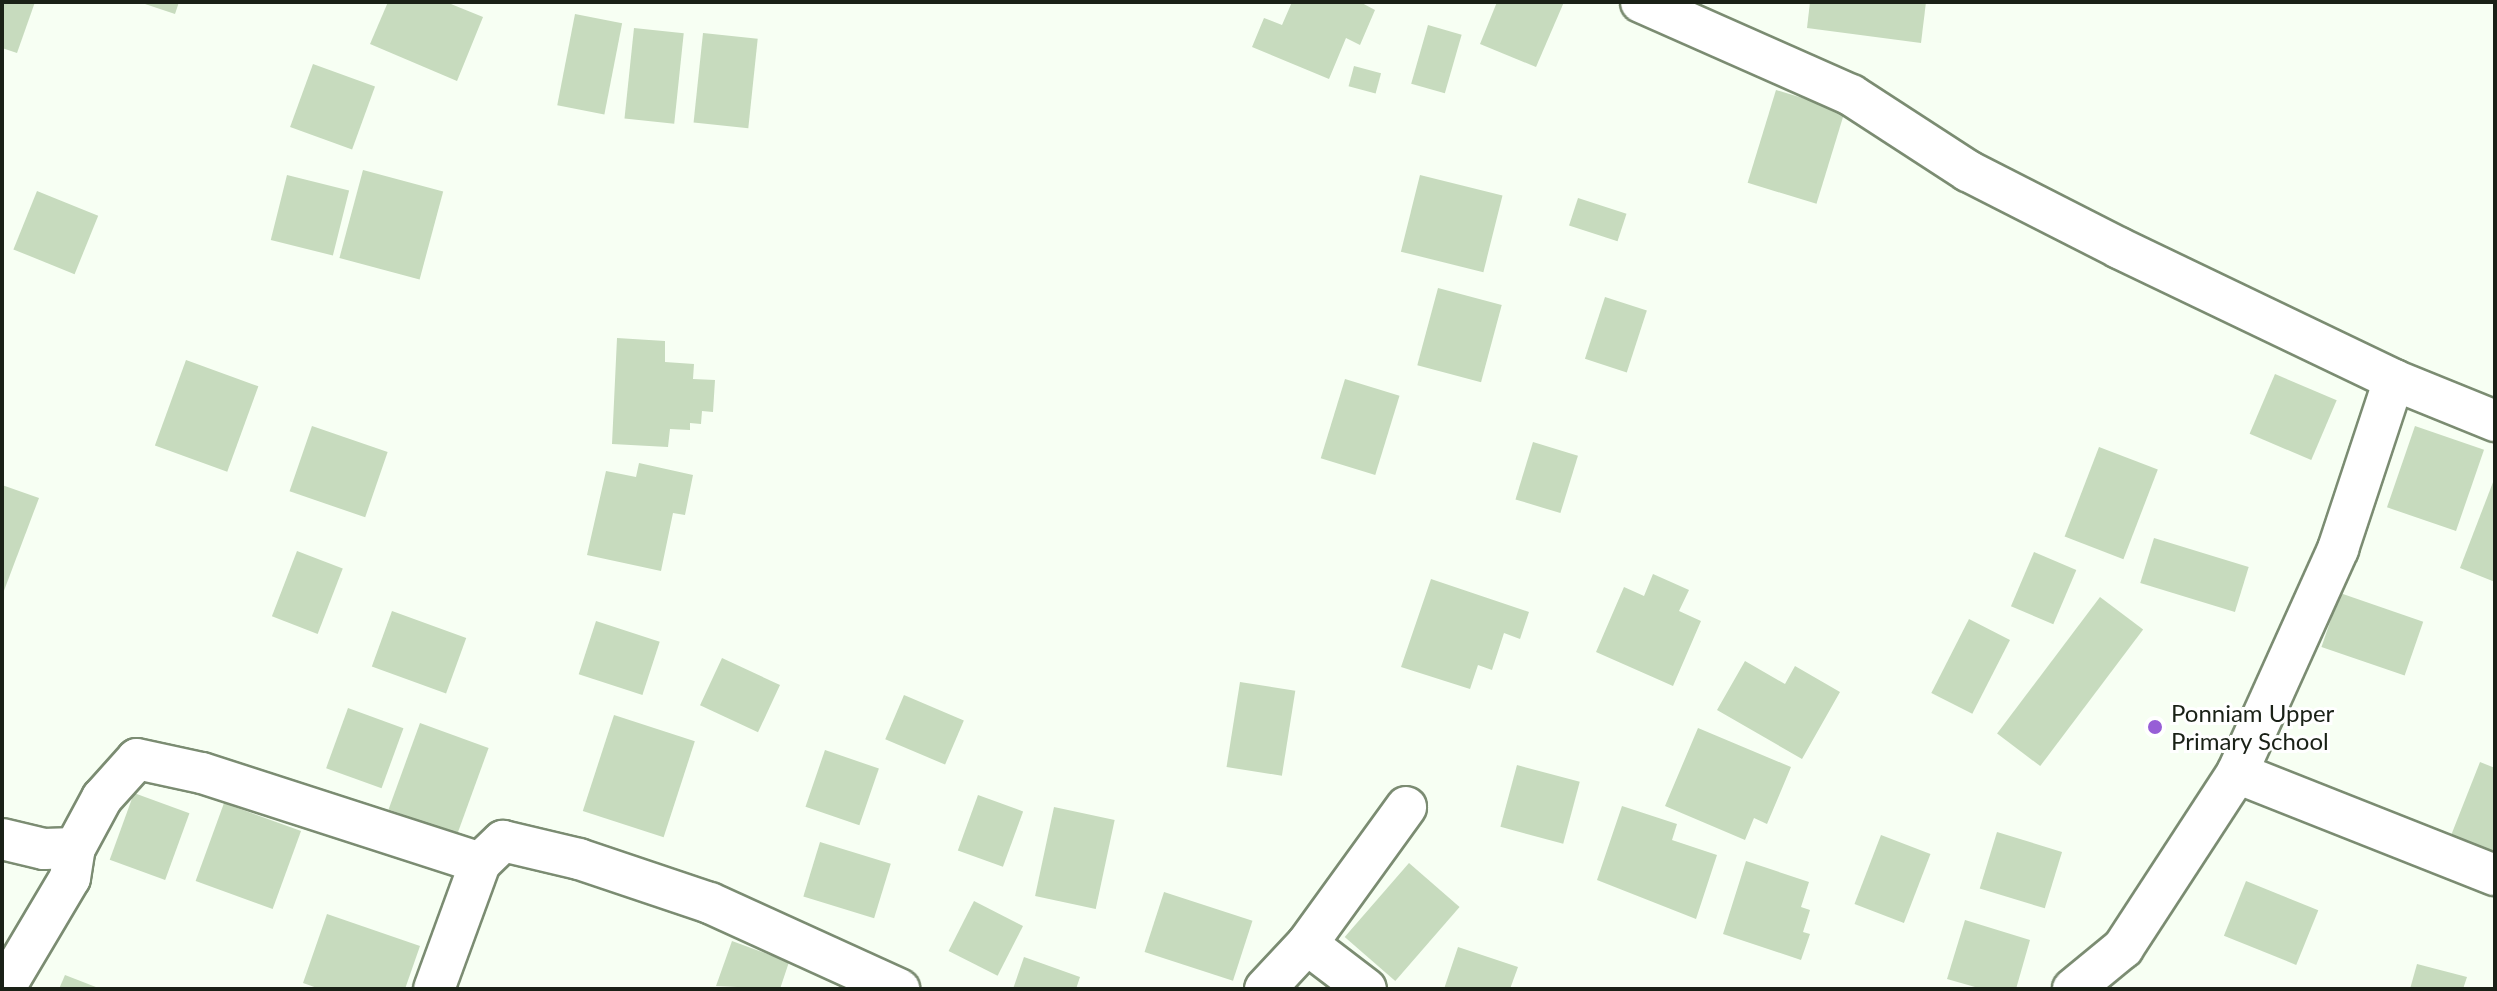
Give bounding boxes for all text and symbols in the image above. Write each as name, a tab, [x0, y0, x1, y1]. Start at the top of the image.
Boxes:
place label: Ponniam Upper Primary School	[2171, 699, 2334, 755]
marker: Ponniam Upper Primary School	[2146, 718, 2164, 736]

